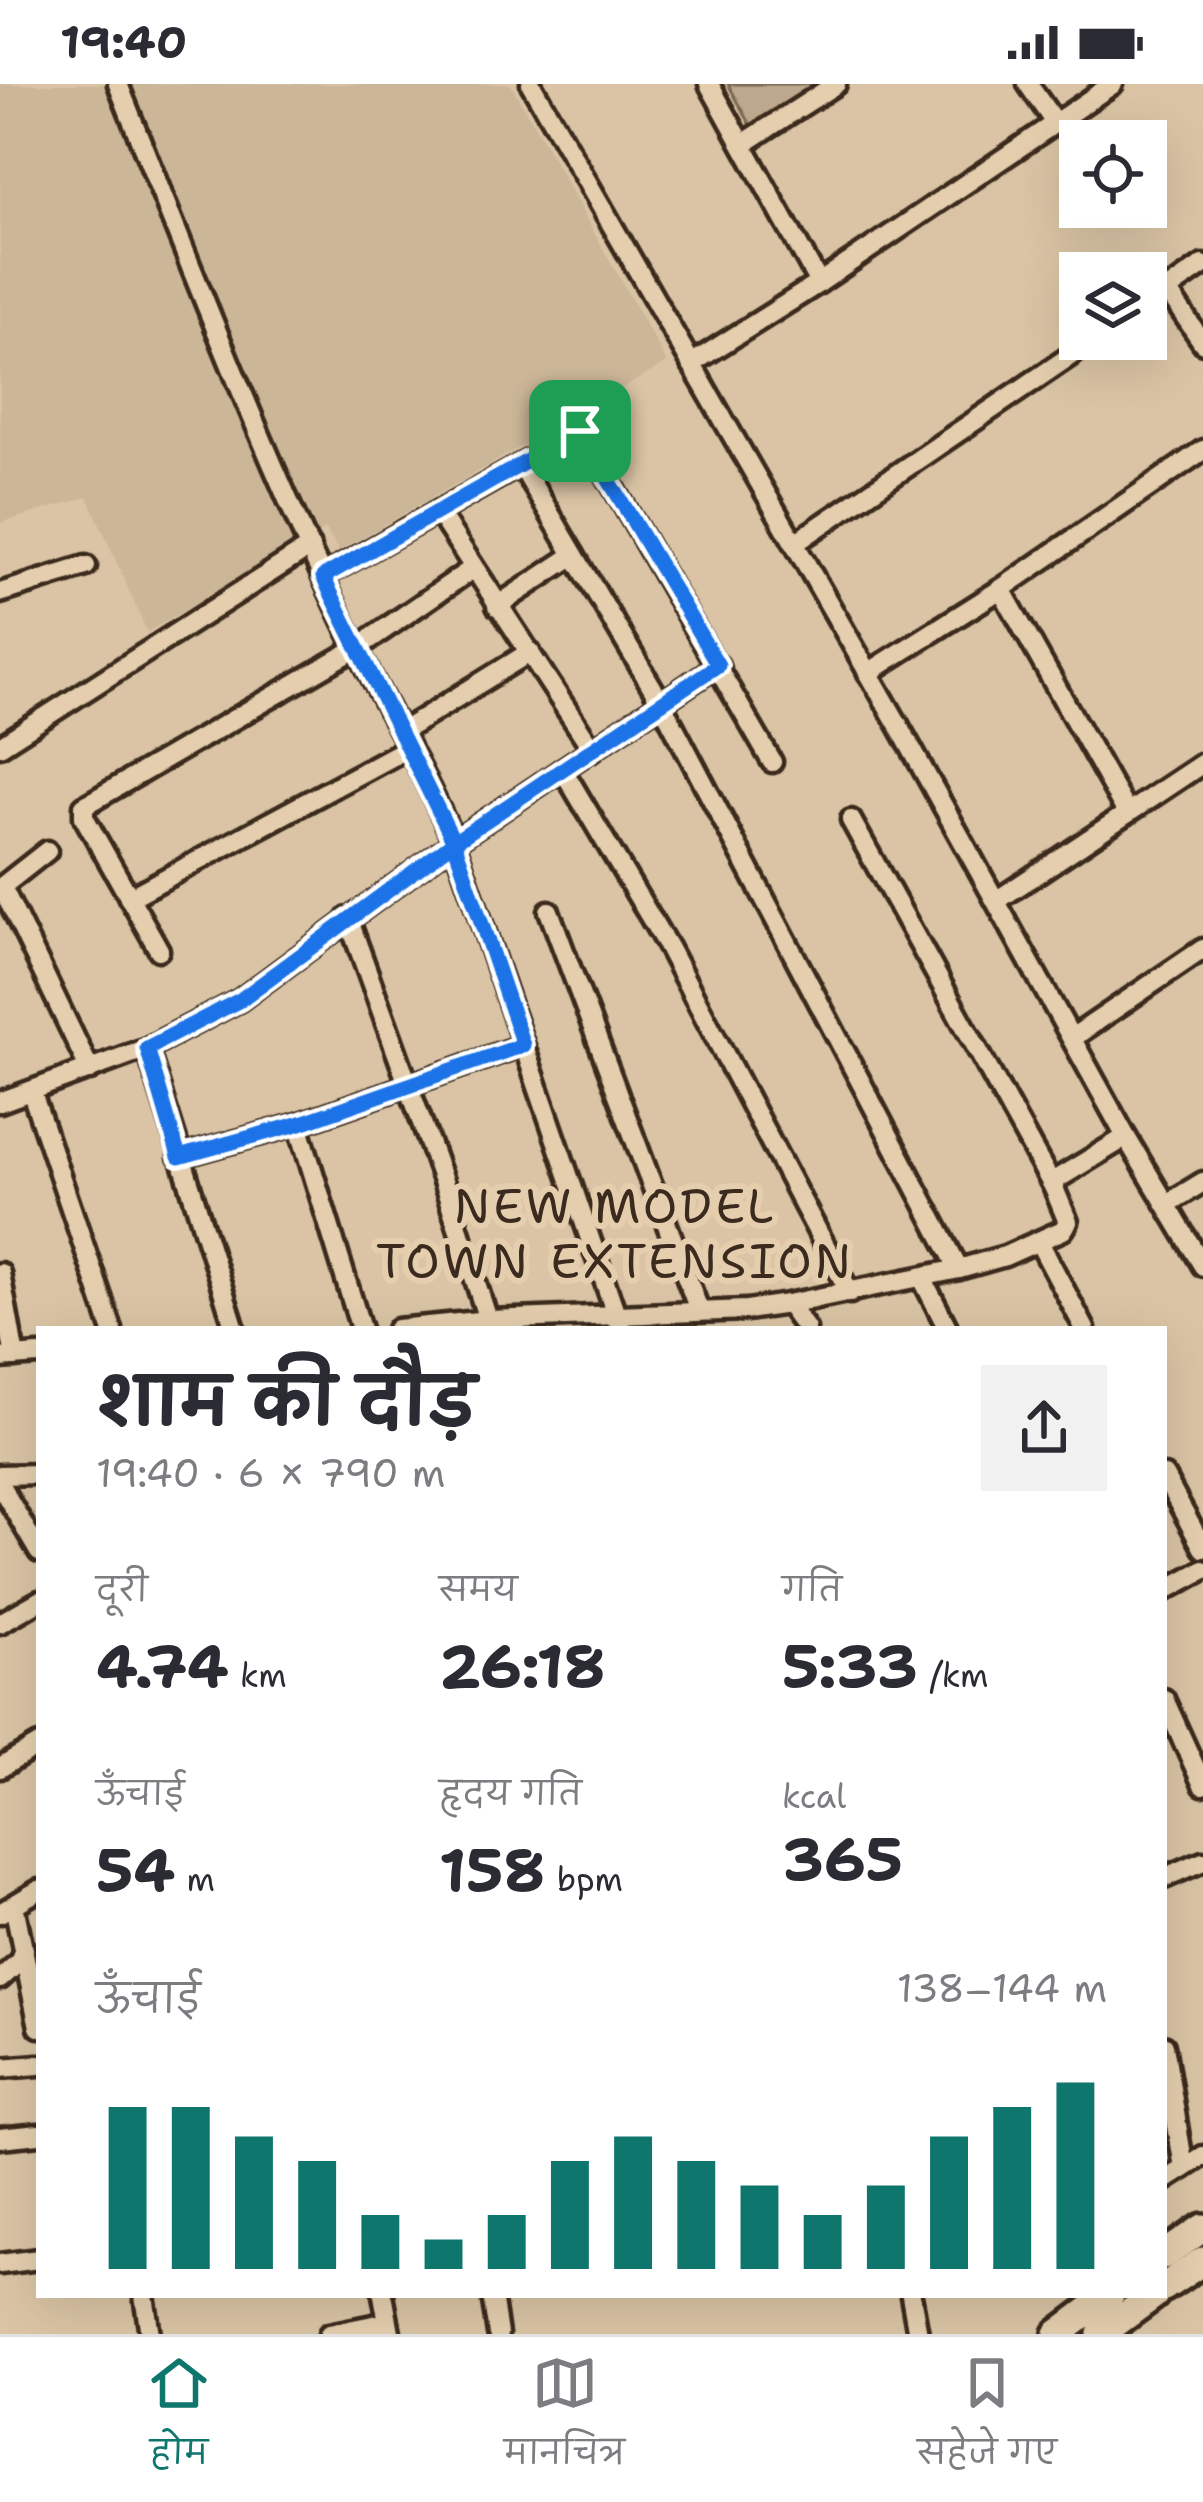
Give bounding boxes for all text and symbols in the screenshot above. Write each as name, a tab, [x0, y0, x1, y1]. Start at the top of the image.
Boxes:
text: 19:40	[60, 12, 187, 72]
map controls	[1059, 120, 1167, 360]
button: locate	[1059, 120, 1167, 228]
button: layers	[1059, 252, 1167, 360]
pin	[529, 380, 631, 482]
icon: arrive	[547, 398, 613, 464]
district label: NEW MODEL TOWN EXTENSION	[376, 1174, 854, 1293]
text: शाम की दौड़	[96, 1358, 476, 1446]
button: share	[981, 1365, 1107, 1491]
text: 19:40 · 6 × 790 m	[96, 1447, 445, 1499]
text: दूरी	[96, 1567, 148, 1612]
text: समय	[439, 1567, 518, 1612]
text: गति	[782, 1567, 842, 1612]
text: 4.74	[96, 1626, 229, 1706]
text: 26:18	[439, 1626, 606, 1706]
text: 5:33	[782, 1626, 918, 1706]
text: km	[229, 1653, 287, 1698]
text: /km	[918, 1653, 988, 1698]
text: ऊँचाई	[96, 1771, 185, 1816]
text: हृदय गति	[439, 1771, 582, 1816]
text: kcal	[782, 1774, 846, 1819]
text: 365	[782, 1819, 903, 1899]
text: 54	[96, 1830, 175, 1910]
text: 158	[439, 1830, 545, 1910]
text: m	[175, 1857, 215, 1902]
text: bpm	[545, 1857, 623, 1902]
text: 138–144 m	[897, 1962, 1107, 2014]
text: ऊँचाई	[96, 1972, 201, 2024]
tab: होम	[146, 2350, 212, 2489]
tab: मानचित्र	[504, 2350, 625, 2489]
tab: सहेजे गए	[917, 2350, 1057, 2489]

